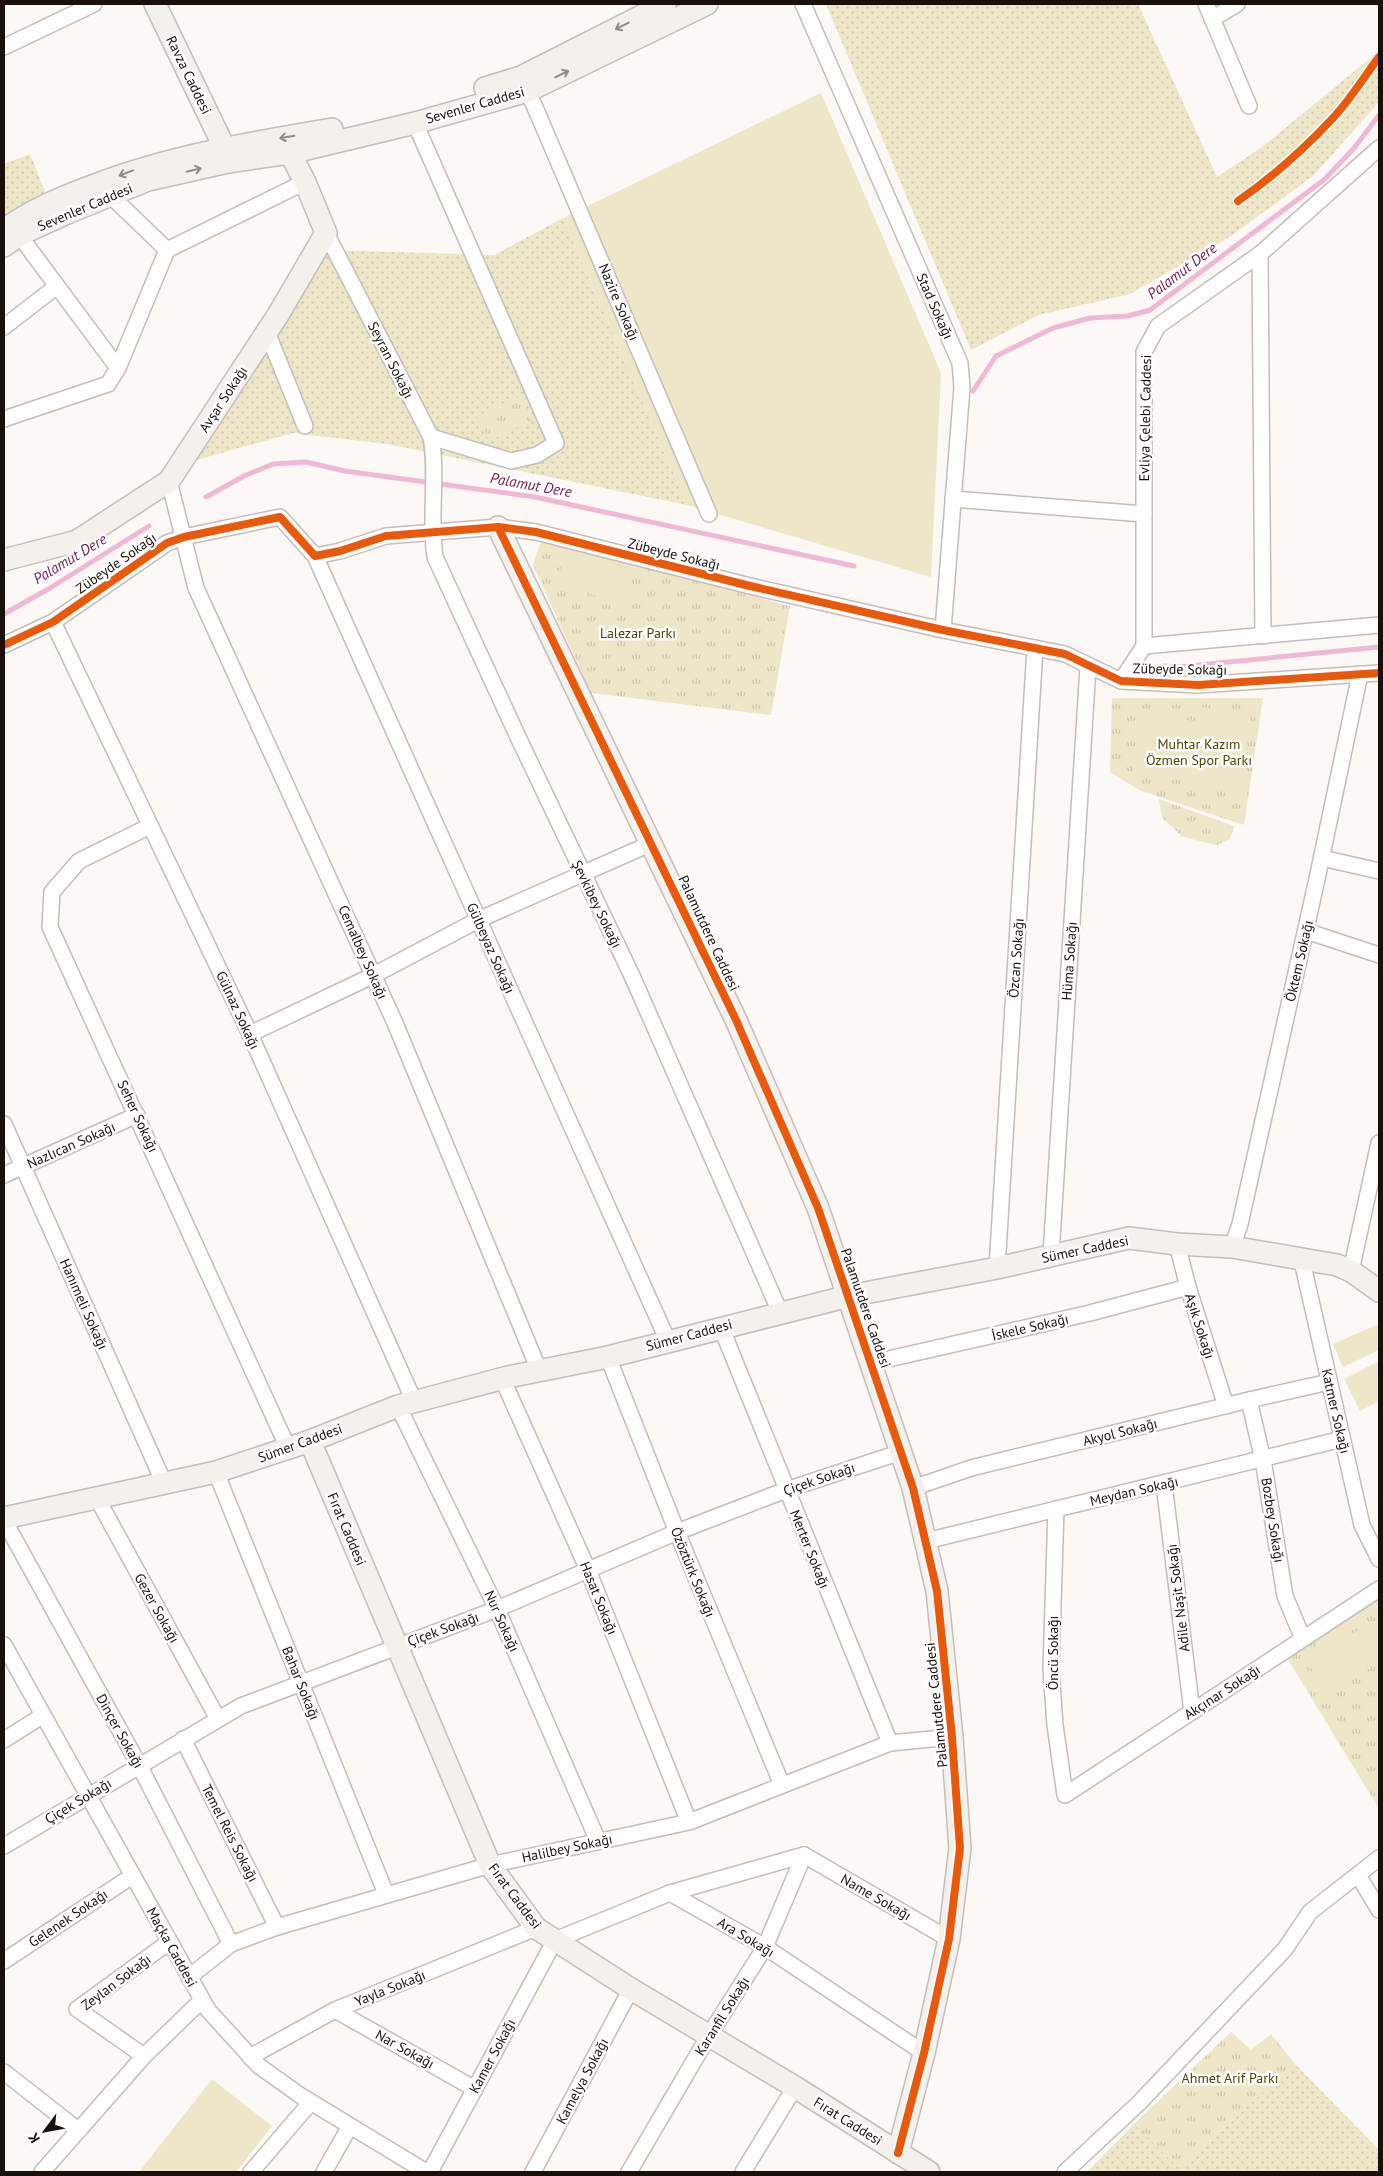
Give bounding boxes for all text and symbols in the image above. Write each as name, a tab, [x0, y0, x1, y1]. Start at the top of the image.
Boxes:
one-way arrow	[615, 22, 630, 31]
street label: Ravza Caddesi	[162, 33, 216, 117]
one-way arrow	[554, 69, 569, 79]
street label: Sevenler Caddesi	[424, 82, 526, 128]
one-way arrow	[279, 132, 295, 142]
one-way arrow	[185, 165, 201, 174]
one-way arrow	[119, 169, 134, 178]
street label: Sevenler Caddesi	[35, 179, 135, 235]
water label: Palamut Dere	[1143, 238, 1220, 303]
street label: Nazire Sokağı	[595, 261, 643, 343]
street label: Stad Sokağı	[912, 270, 958, 342]
street label: Seyran Sokağı	[364, 319, 418, 401]
street label: Evliya Çelebi Caddesi	[1135, 355, 1155, 481]
street label: Avşar Sokağı	[195, 362, 251, 436]
water label: Palamut Dere	[489, 468, 573, 501]
water label: Palamut Dere	[29, 529, 110, 588]
street label: Zübeyde Sokağı	[72, 529, 160, 597]
street label: Zübeyde Sokağı	[626, 534, 722, 574]
park label: Lalezar Parkı	[600, 624, 676, 642]
street label: Zübeyde Sokağı	[1133, 659, 1227, 679]
park label: Muhtar Kazım Özmen Spor Parkı	[1146, 735, 1252, 769]
street label: Şevkibey Sokağı	[568, 857, 626, 951]
street label: Palamutdere Caddesi	[674, 872, 744, 994]
street label: Gülbeyaz Sokağı	[463, 900, 519, 996]
street label: Cemalbey Sokağı	[334, 902, 392, 1002]
street label: Özcan Sokağı	[1004, 918, 1028, 998]
street label: Öktem Sokağı	[1281, 919, 1317, 1003]
street label: Hüma Sokağı	[1057, 921, 1081, 1001]
street label: Gülnaz Sokağı	[212, 968, 264, 1052]
street label: Seher Sokağı	[113, 1077, 163, 1155]
street label: Nazlıcan Sokağı	[24, 1117, 118, 1173]
street label: Sümer Caddesi	[1040, 1231, 1130, 1267]
street label: Palamutdere Caddesi	[837, 1246, 895, 1370]
street label: Hanımeli Sokağı	[56, 1256, 112, 1352]
street label: Aşık Sokağı	[1181, 1291, 1219, 1361]
street label: İskele Sokağı	[990, 1309, 1070, 1345]
street label: Sümer Caddesi	[644, 1315, 734, 1355]
street label: Katmer Sokağı	[1317, 1367, 1355, 1455]
street label: Akyol Sokağı	[1081, 1414, 1159, 1450]
street label: Sümer Caddesi	[255, 1419, 345, 1467]
street label: Çiçek Sokağı	[781, 1458, 857, 1500]
street label: Meydan Sokağı	[1088, 1472, 1180, 1510]
street label: Bozbey Sokağı	[1257, 1476, 1289, 1564]
street label: Fırat Caddesi	[324, 1490, 370, 1568]
street label: Merter Sokağı	[786, 1507, 834, 1591]
street label: Özöztürk Sokağı	[667, 1524, 719, 1620]
street label: Adile Naşit Sokağı	[1162, 1543, 1194, 1653]
street label: Hasat Sokağı	[576, 1559, 622, 1637]
street label: Gezer Sokağı	[130, 1570, 184, 1646]
street label: Nur Sokağı	[480, 1587, 524, 1655]
street label: Çiçek Sokağı	[405, 1608, 481, 1650]
street label: Öncü Sokağı	[1044, 1616, 1062, 1690]
street label: Palamutdere Caddesi	[920, 1642, 952, 1768]
street label: Bahar Sokağı	[278, 1643, 324, 1723]
street label: Akçınar Sokağı	[1180, 1661, 1264, 1723]
street label: Dinçer Sokağı	[92, 1691, 148, 1771]
street label: Çiçek Sokağı	[41, 1774, 115, 1828]
street label: Temel Reis Sokağı	[198, 1781, 262, 1885]
street label: Halilbey Sokağı	[520, 1830, 614, 1866]
street label: Fırat Caddesi	[484, 1860, 546, 1932]
street label: Name Sokağı	[838, 1870, 914, 1924]
street label: Gelenek Sokağı	[25, 1885, 111, 1951]
street label: Maçka Caddesi	[143, 1904, 201, 1990]
street label: Ara Sokağı	[714, 1913, 778, 1961]
street label: Zeylan Sokağı	[78, 1950, 154, 2014]
street label: Yayla Sokağı	[352, 1966, 428, 2010]
street label: Karanfil Sokağı	[691, 1973, 753, 2059]
street label: Kamer Sokağı	[465, 2016, 519, 2096]
street label: Nar Sokağı	[372, 2025, 438, 2073]
street label: Kamelya Sokağı	[552, 2035, 612, 2127]
park label: Ahmet Arif Parkı	[1182, 2069, 1278, 2087]
street label: Fırat Caddesi	[810, 2093, 886, 2149]
north arrow	[20, 2106, 70, 2156]
text: K	[24, 2129, 44, 2146]

